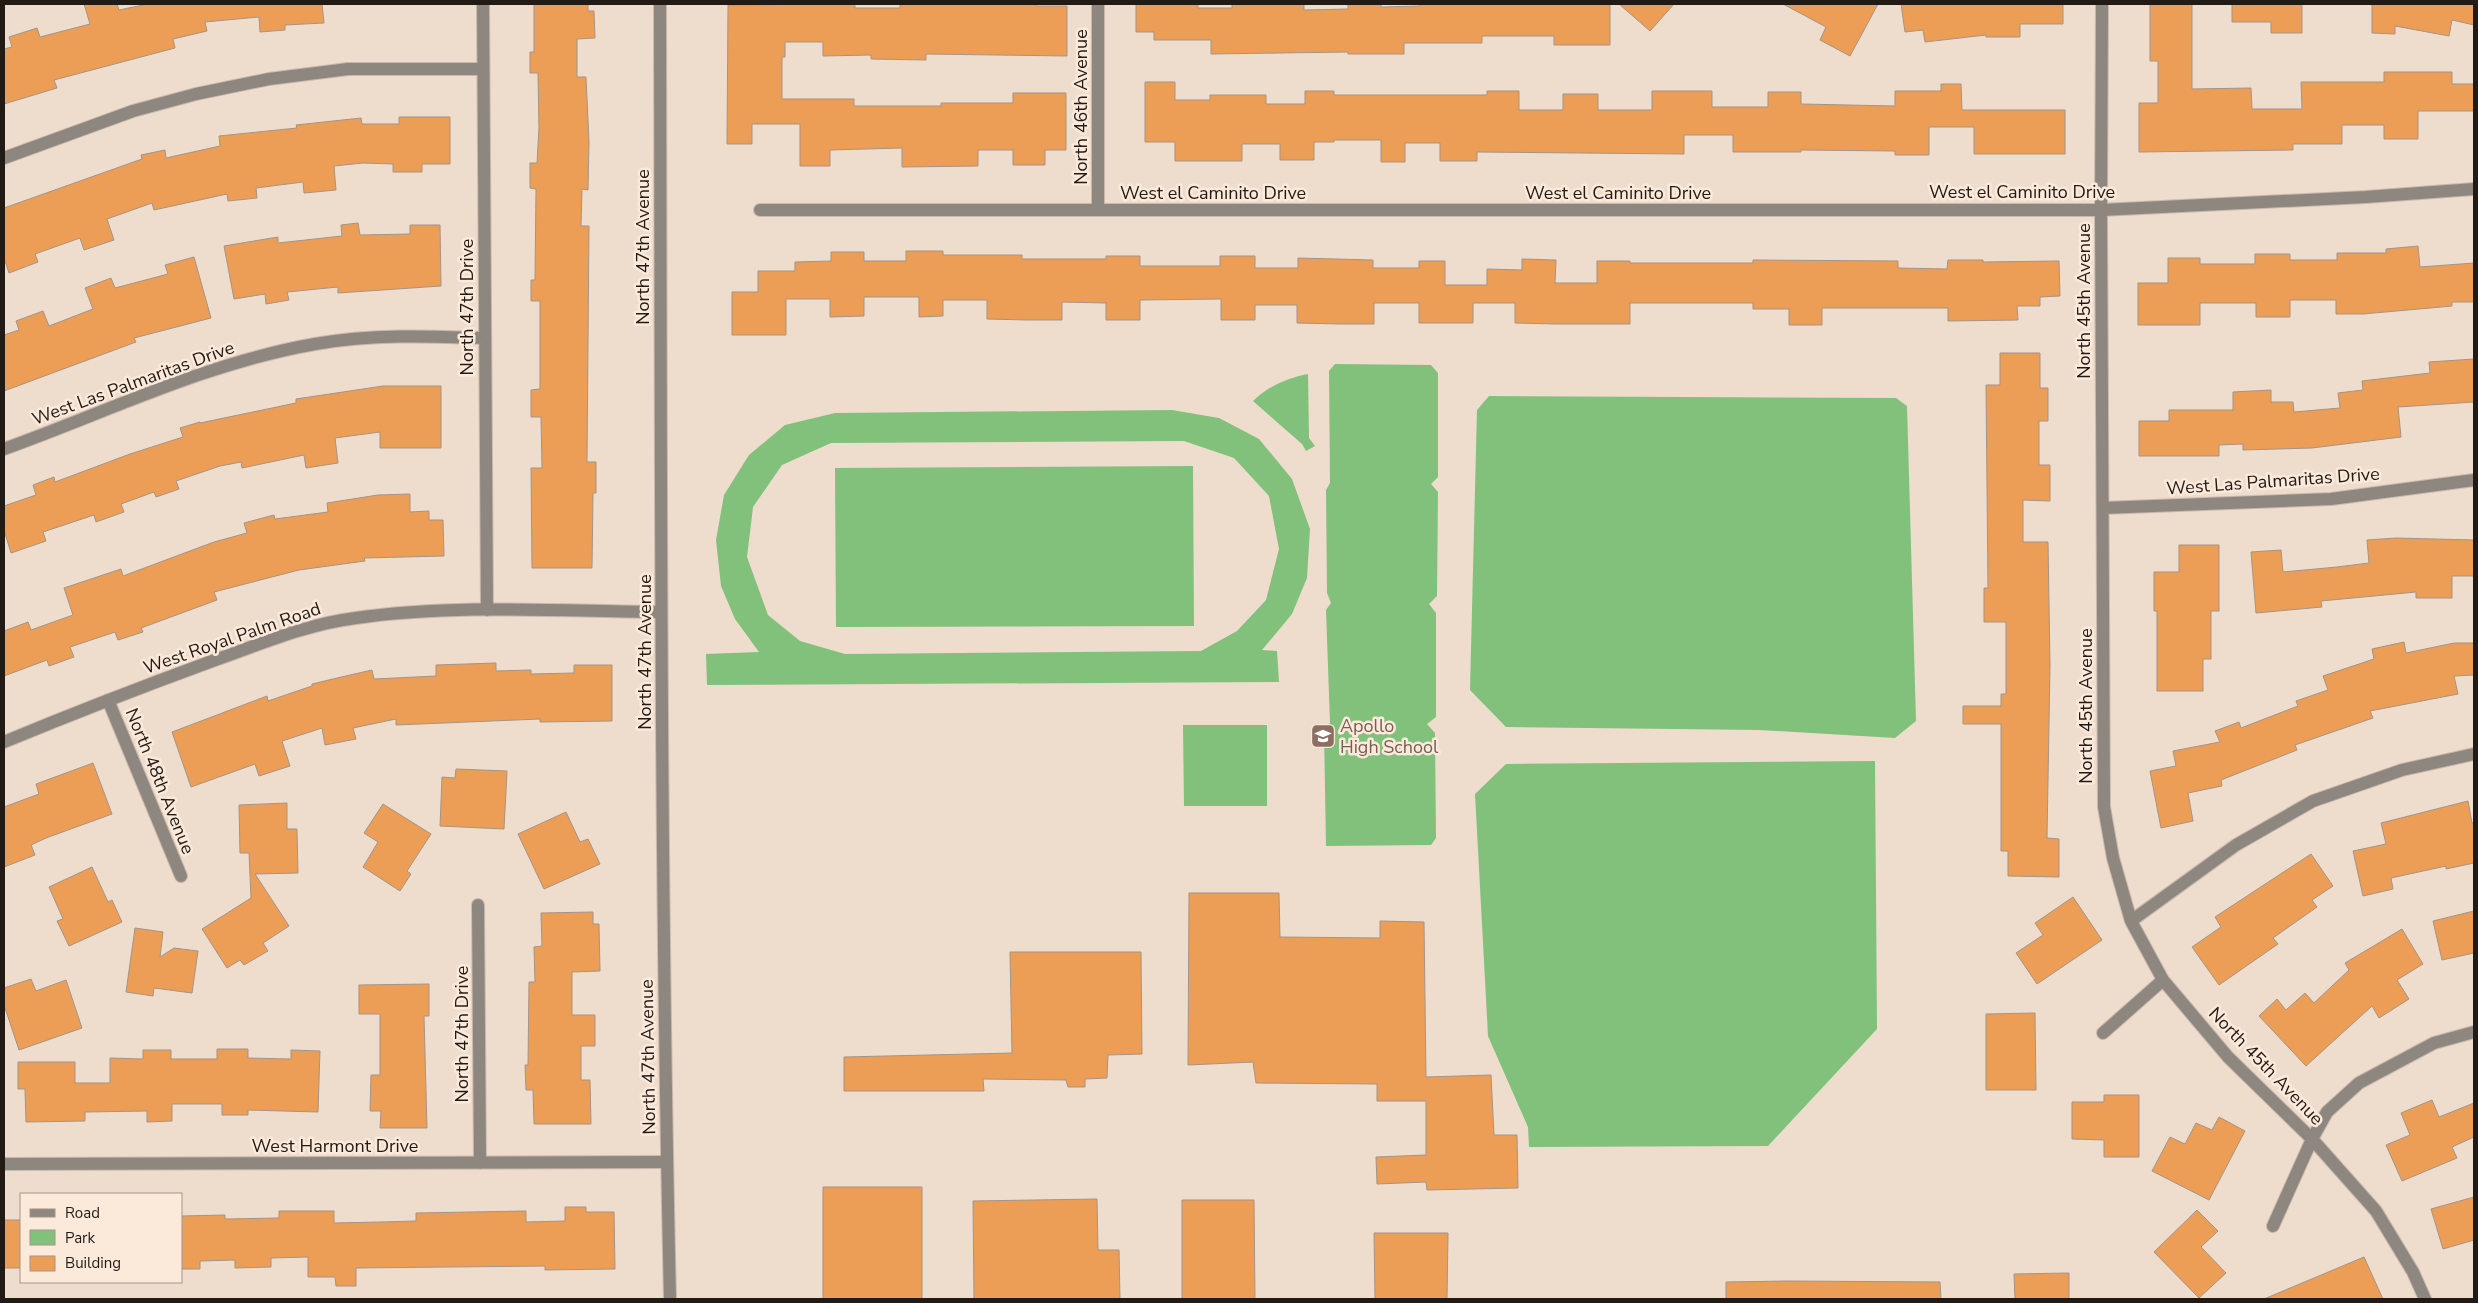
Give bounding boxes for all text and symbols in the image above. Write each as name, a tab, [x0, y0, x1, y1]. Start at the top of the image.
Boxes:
street label: North 46th Avenue	[1069, 29, 1093, 185]
street label: North 47th Avenue	[631, 169, 655, 325]
street label: West el Caminito Drive	[1929, 180, 2115, 204]
street label: West el Caminito Drive	[1120, 181, 1306, 205]
street label: West el Caminito Drive	[1525, 181, 1711, 205]
street label: North 45th Avenue	[2072, 223, 2096, 379]
street label: North 47th Drive	[455, 239, 479, 375]
street label: West Las Palmaritas Drive	[29, 335, 237, 431]
street label: West Las Palmaritas Drive	[2166, 462, 2380, 500]
street label: North 47th Avenue	[633, 574, 657, 730]
street label: West Royal Palm Road	[140, 596, 324, 680]
street label: North 45th Avenue	[2074, 628, 2098, 784]
street label: North 48th Avenue	[120, 704, 200, 858]
place label: Apollo High School	[1340, 714, 1439, 759]
school or university icon: Apollo High School	[1310, 723, 1336, 749]
street label: North 47th Drive	[450, 966, 474, 1102]
street label: North 47th Avenue	[635, 979, 661, 1135]
street label: North 45th Avenue	[2203, 1002, 2329, 1130]
street label: West Harmont Drive	[252, 1134, 418, 1158]
legend	[20, 1193, 182, 1283]
text: Road	[65, 1203, 100, 1223]
text: Park	[65, 1228, 95, 1248]
text: Building	[65, 1253, 121, 1273]

